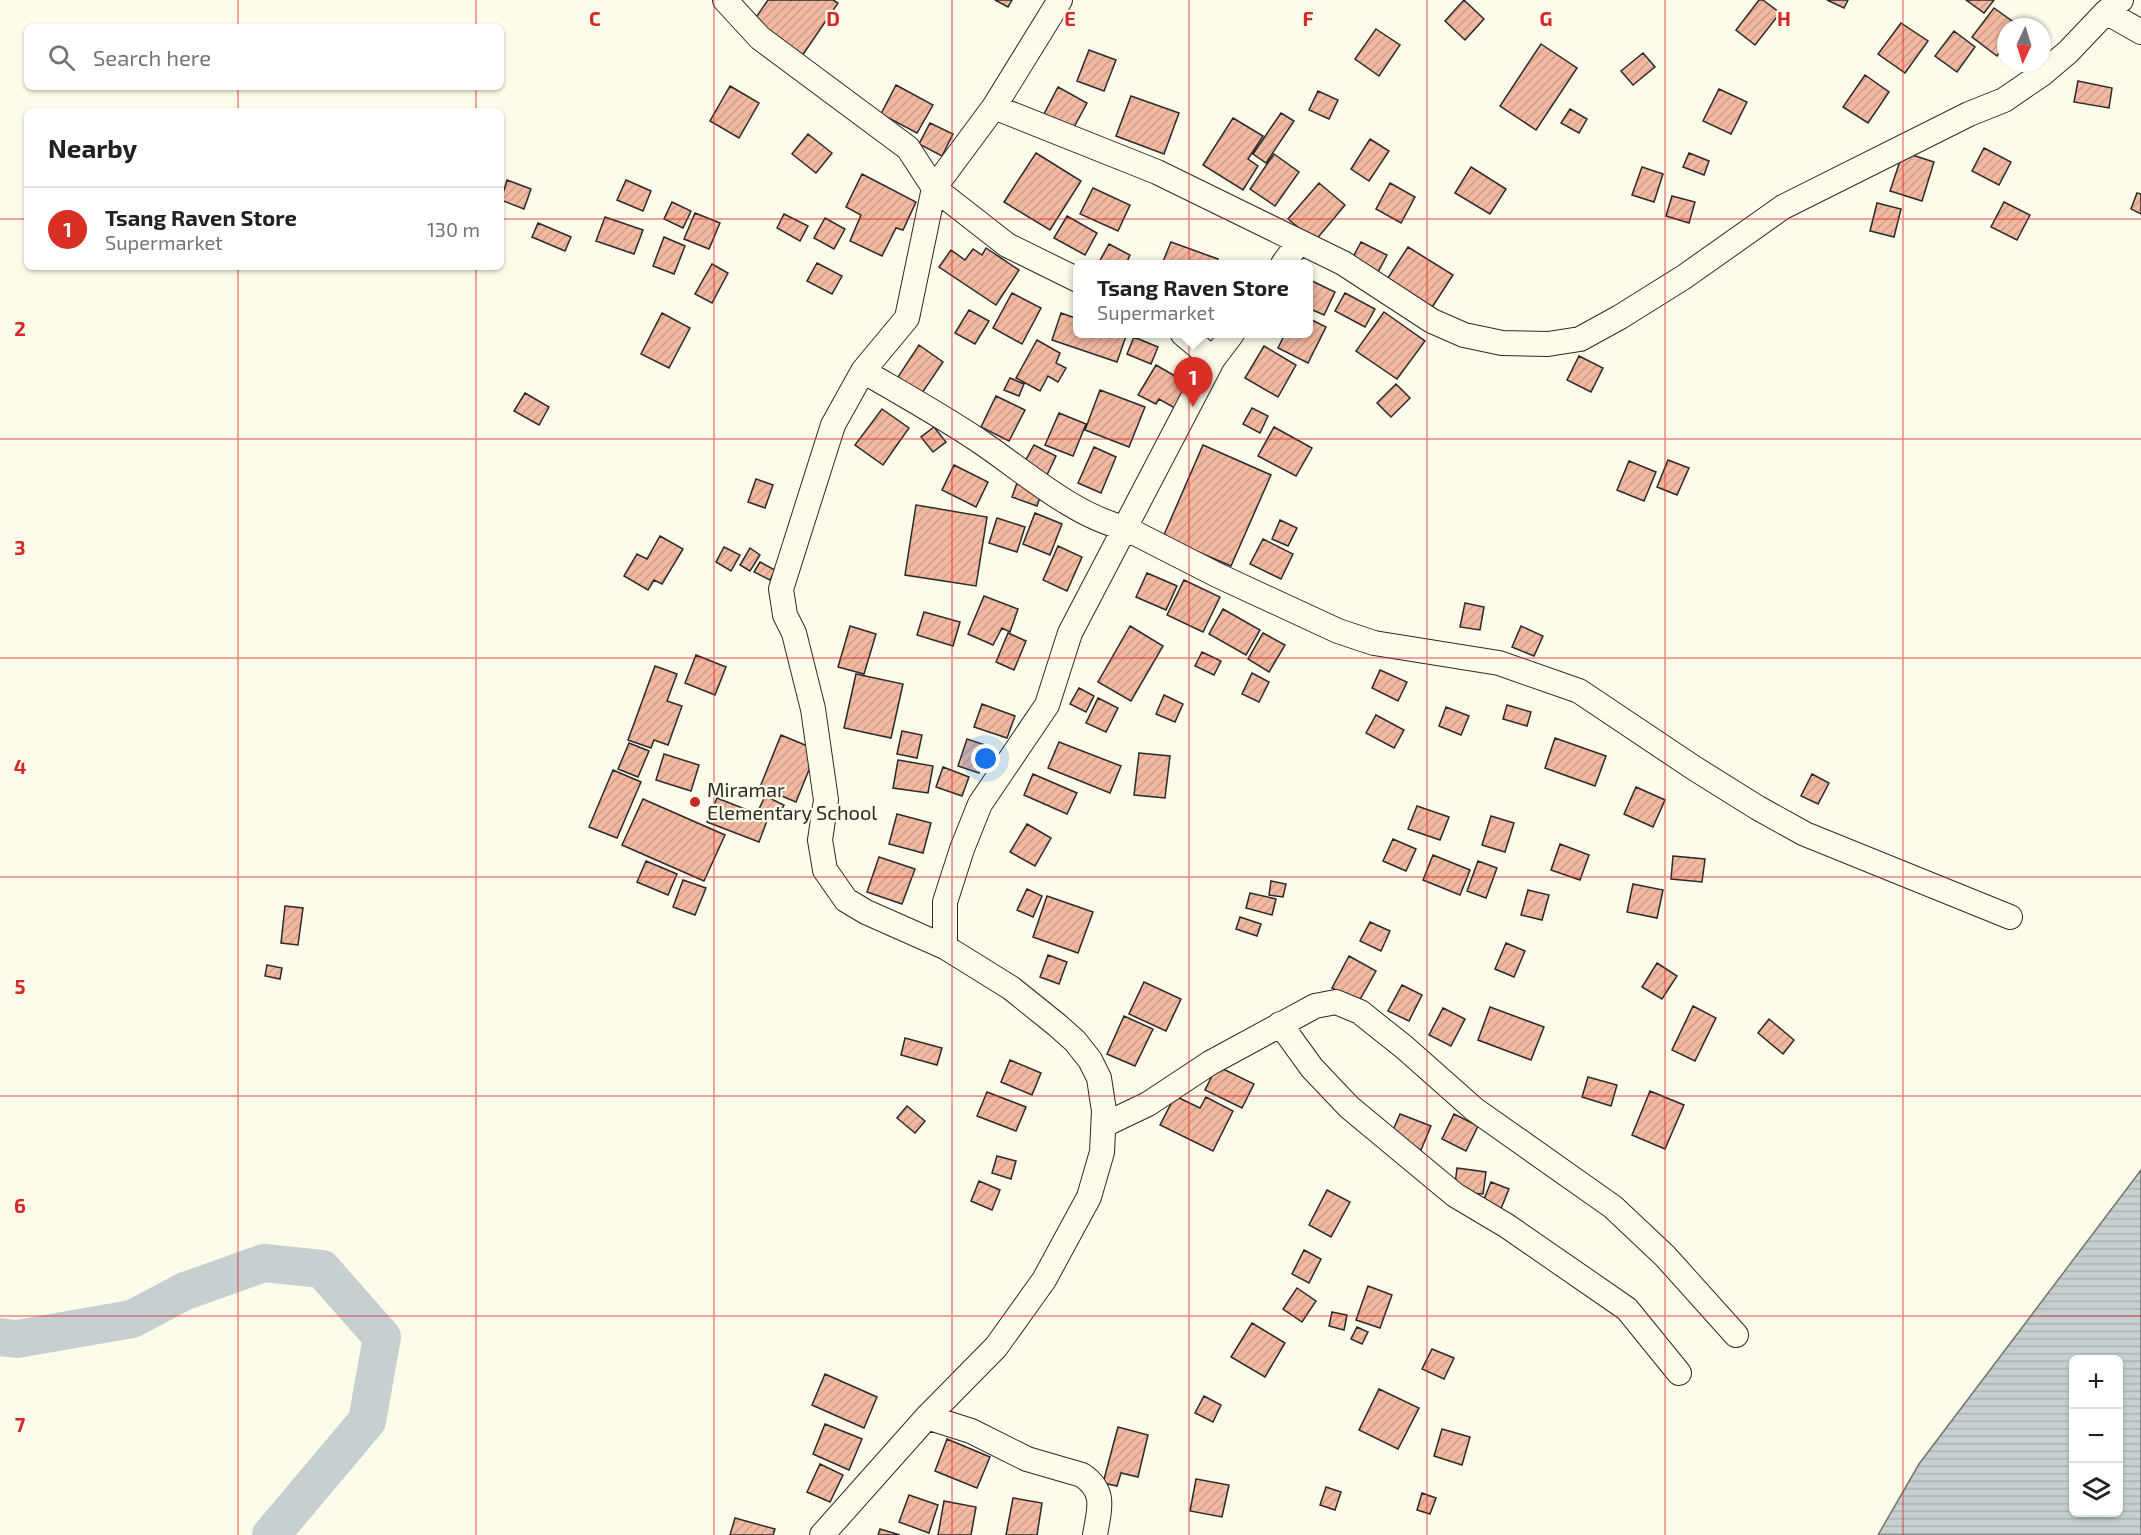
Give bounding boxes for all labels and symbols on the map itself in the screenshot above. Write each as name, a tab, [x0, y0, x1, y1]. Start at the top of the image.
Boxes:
text: C	[589, 6, 601, 30]
text: D	[826, 6, 840, 30]
text: E	[1064, 6, 1076, 30]
text: F	[1302, 6, 1314, 30]
text: G	[1540, 6, 1552, 30]
text: H	[1777, 6, 1791, 30]
north arrow	[1997, 18, 2051, 72]
text: 2	[14, 316, 26, 340]
pin: 1	[1174, 358, 1212, 407]
text: 3	[14, 535, 26, 559]
your location	[971, 744, 1000, 773]
text: 4	[14, 754, 27, 778]
place label: Miramar Elementary School	[707, 777, 877, 824]
marker: Miramar Elementary School	[688, 795, 702, 809]
text: 5	[14, 974, 26, 998]
text: 6	[14, 1193, 26, 1217]
text: 7	[15, 1412, 26, 1436]

